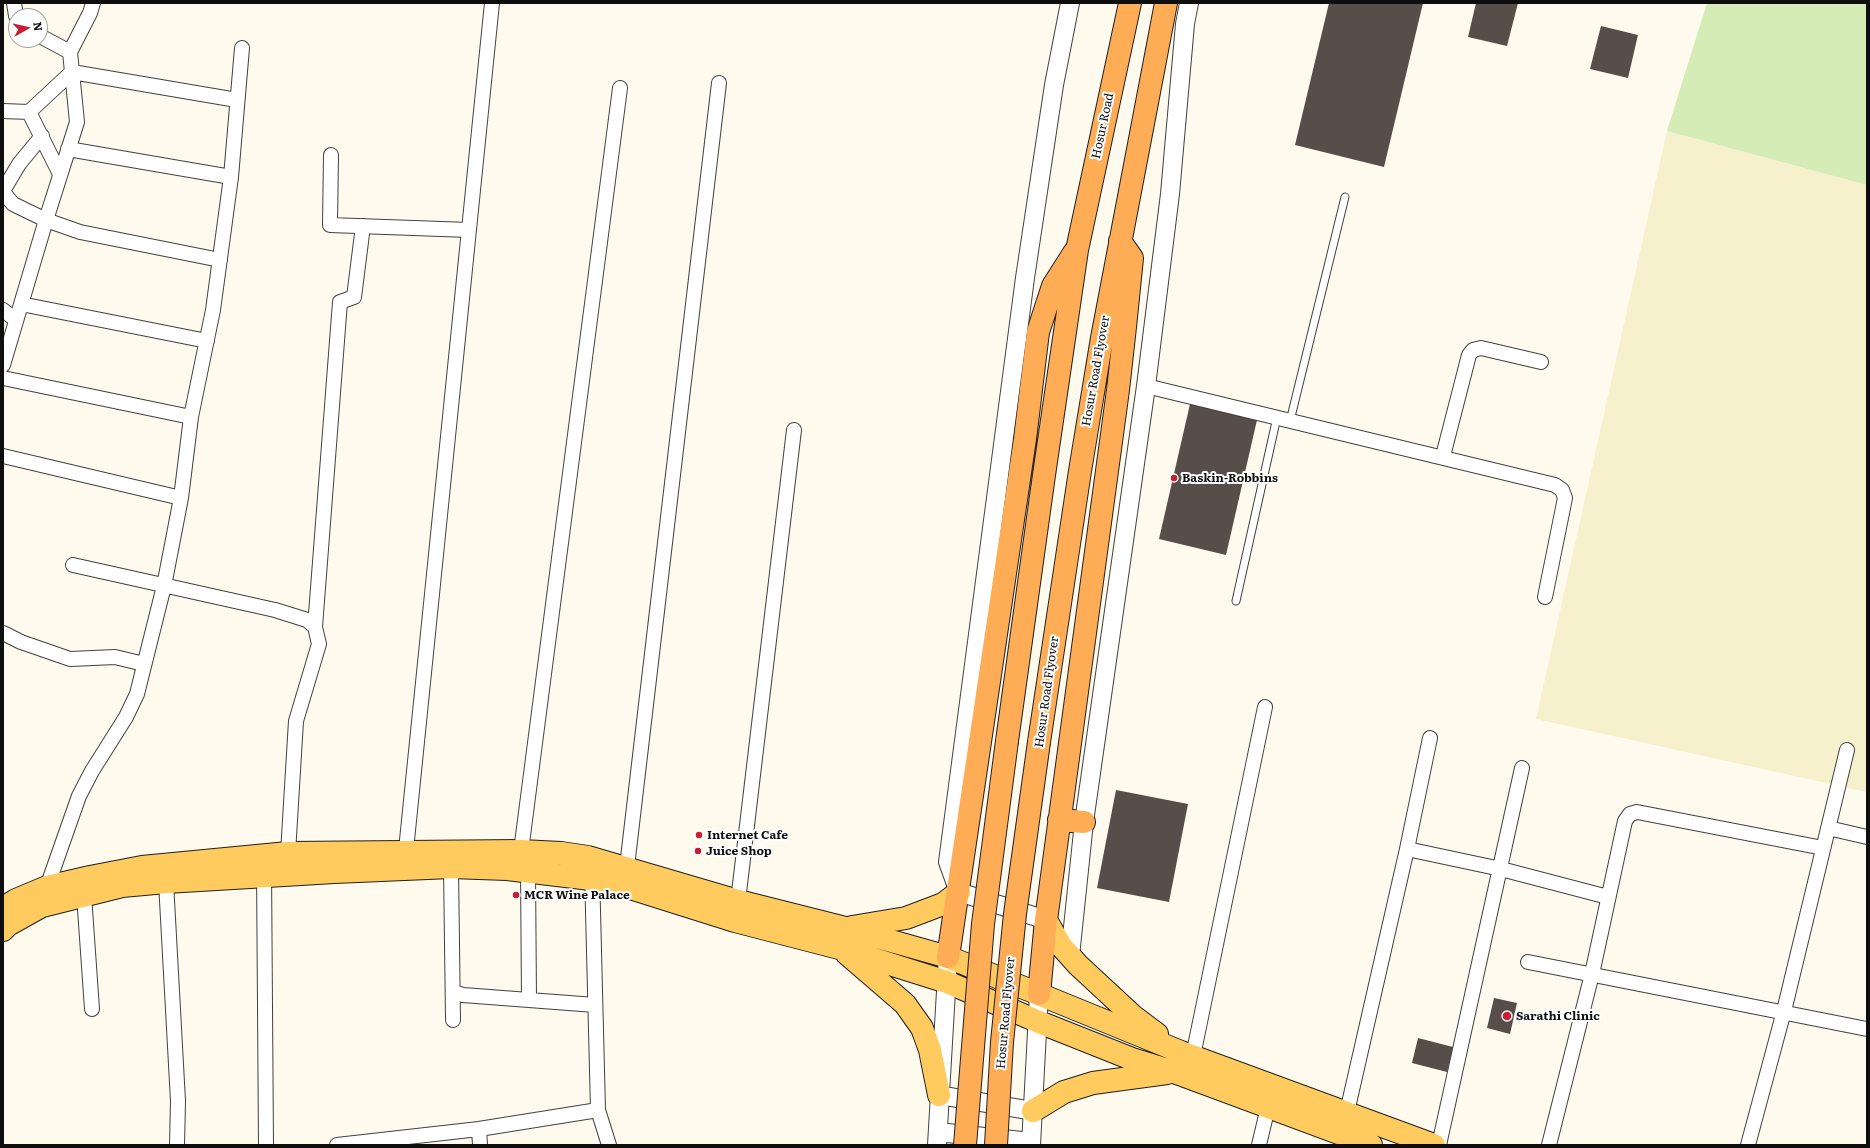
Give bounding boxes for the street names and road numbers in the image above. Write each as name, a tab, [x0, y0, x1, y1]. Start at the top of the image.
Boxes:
street label: Hosur Road	[1089, 92, 1117, 160]
street label: Hosur Road Flyover	[1079, 315, 1113, 427]
street label: Hosur Road Flyover	[1032, 635, 1062, 749]
street label: Hosur Road Flyover	[994, 956, 1018, 1070]

